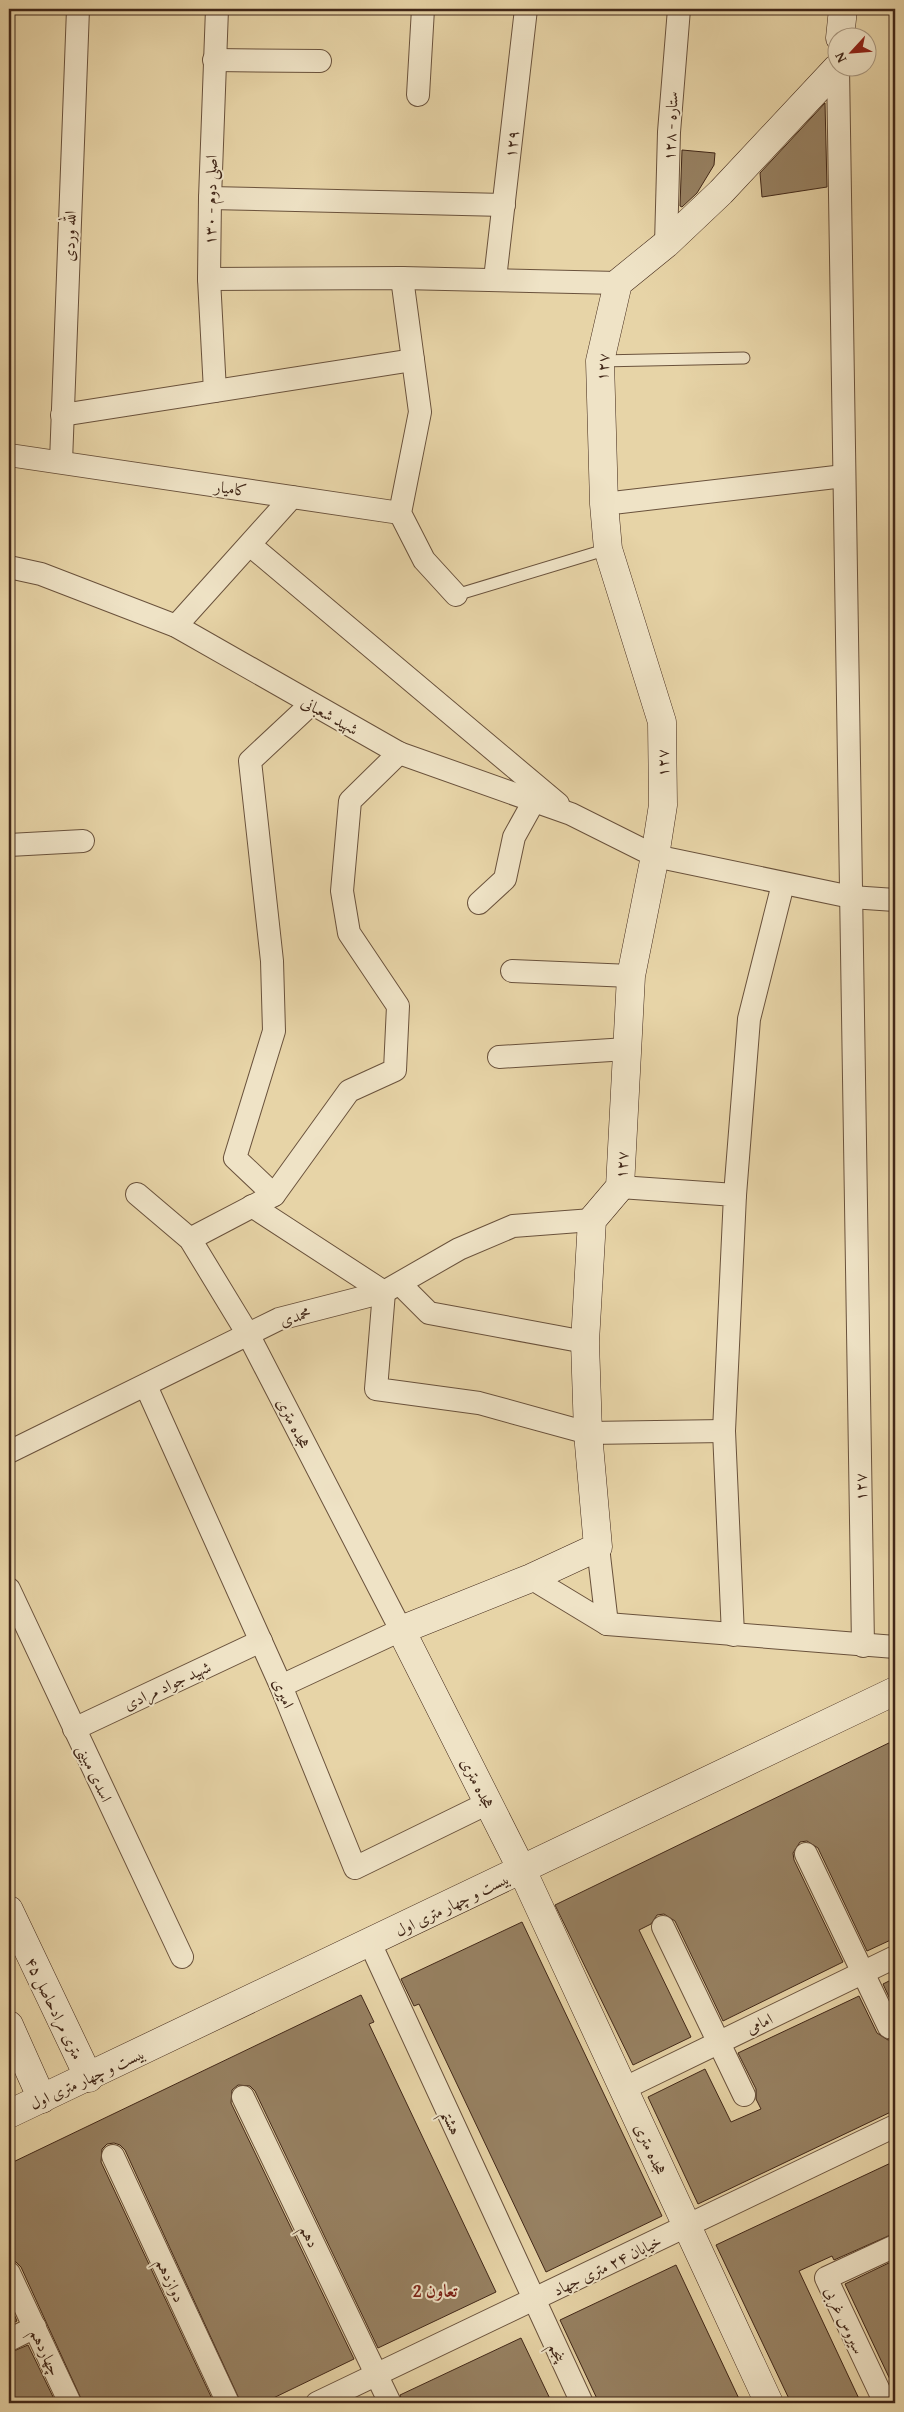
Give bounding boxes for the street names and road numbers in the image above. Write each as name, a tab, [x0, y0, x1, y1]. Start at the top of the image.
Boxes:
street label: ۱۲۸ - ستاره	[656, 91, 684, 161]
street label: ۱۲۹	[498, 129, 524, 159]
street label: اصلی دوم - ۱۳۰	[197, 155, 226, 245]
street label: الله وردی	[56, 210, 82, 262]
street label: ۱۲۷	[589, 352, 615, 382]
street label: کامیار	[211, 474, 249, 502]
street label: شهید شعبانی	[297, 689, 363, 741]
street label: ۱۲۷	[650, 749, 674, 777]
street label: ۱۲۷	[608, 1150, 634, 1180]
street label: محمدی	[276, 1300, 314, 1332]
street label: هجده متری	[271, 1393, 317, 1453]
street label: ۱۲۷	[848, 1473, 872, 1501]
street label: شهید جواد مرادی	[119, 1654, 215, 1716]
street label: امیری	[267, 1674, 301, 1712]
street label: اسدی مبینی	[71, 1740, 119, 1806]
street label: هجده متری	[455, 1753, 501, 1813]
street label: بیست و چهار متری اول	[391, 1866, 513, 1942]
street label: ۴۵ متری مرادحاصل	[20, 1953, 90, 2063]
street label: امامی	[742, 2006, 776, 2040]
street label: بیست و چهار متری اول	[25, 2041, 149, 2115]
street label: هشتم	[431, 2105, 468, 2141]
street label: هجده متری	[629, 2119, 673, 2179]
street label: دهم	[291, 2220, 326, 2253]
street label: خیابان ۲۴ متری جهاد	[549, 2228, 665, 2302]
street label: دوازدهم	[147, 2254, 192, 2308]
street label: سیروس غربی	[819, 2282, 871, 2358]
street label: چهاردهم	[21, 2324, 67, 2381]
street label: پنجم	[539, 2338, 574, 2369]

